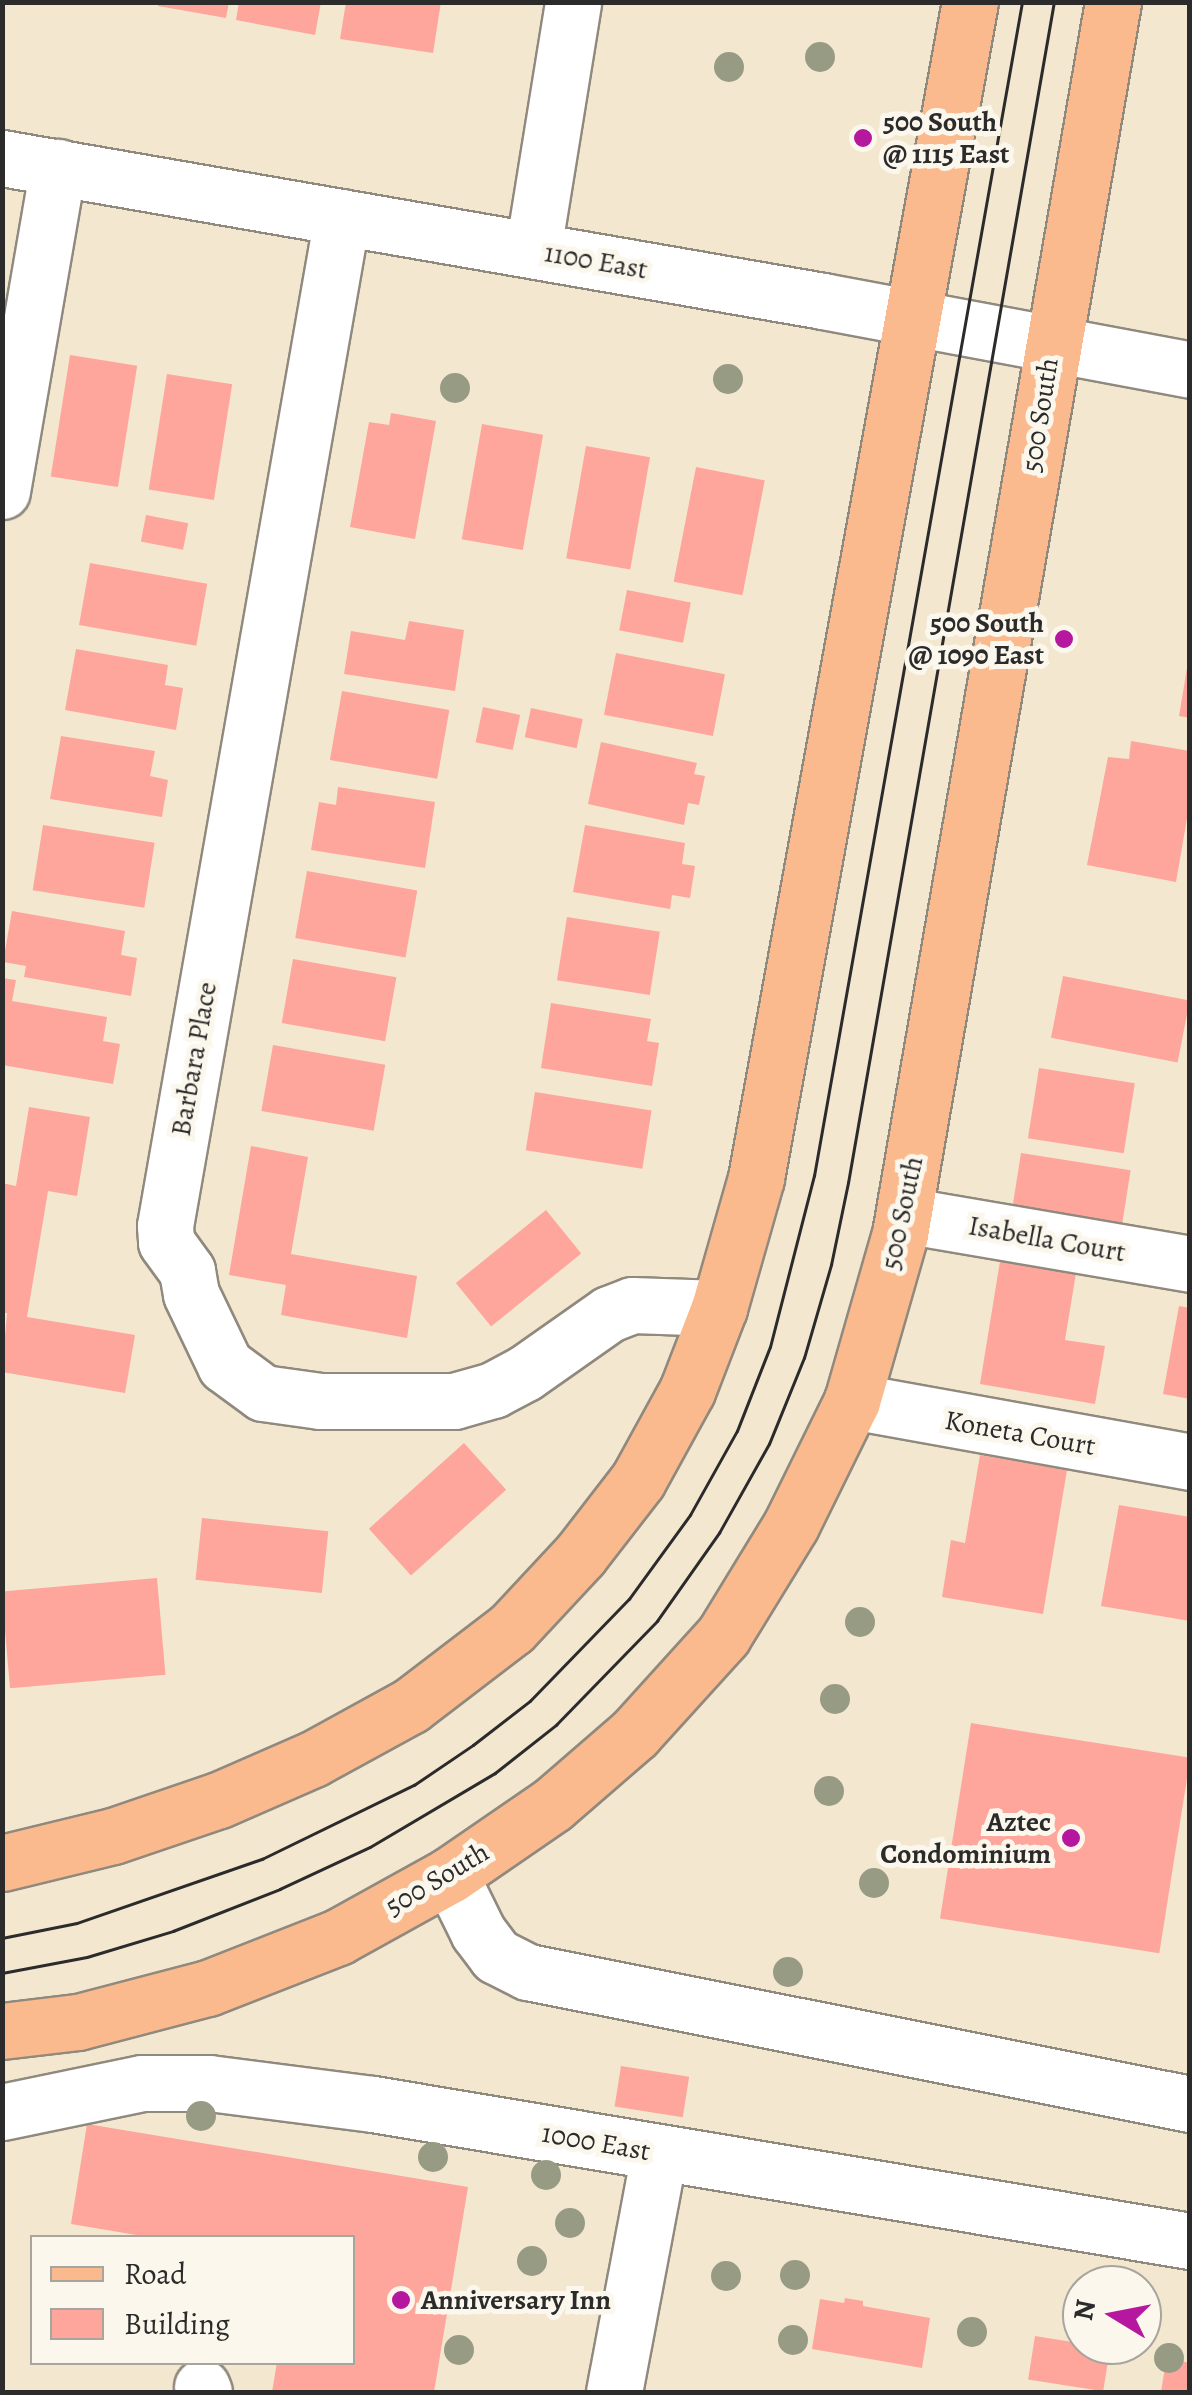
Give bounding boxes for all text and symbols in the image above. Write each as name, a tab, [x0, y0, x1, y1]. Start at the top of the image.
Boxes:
place label: 500 South @ 1115 East	[883, 105, 1009, 171]
marker: 500 South @ 1115 East	[852, 127, 874, 149]
street label: 1100 East	[542, 235, 650, 287]
street label: 500 South	[1014, 356, 1066, 474]
place label: 500 South @ 1090 East	[908, 606, 1044, 672]
marker: 500 South @ 1090 East	[1053, 628, 1075, 650]
street label: Barbara Place	[164, 979, 224, 1139]
street label: 500 South	[874, 1153, 930, 1273]
street label: Isabella Court	[966, 1209, 1128, 1269]
street label: Koneta Court	[942, 1403, 1098, 1463]
place label: Aztec Condominium	[880, 1805, 1051, 1871]
marker: Aztec Condominium	[1060, 1827, 1082, 1849]
street label: 500 South	[379, 1835, 495, 1923]
street label: 1000 East	[539, 2116, 653, 2168]
legend	[30, 2235, 355, 2365]
text: Road	[124, 2254, 186, 2294]
north arrow	[1062, 2265, 1162, 2365]
place label: Anniversary Inn	[421, 2283, 611, 2317]
marker: Anniversary Inn	[390, 2289, 412, 2311]
text: N	[1064, 2297, 1105, 2323]
text: Building	[124, 2304, 230, 2344]

